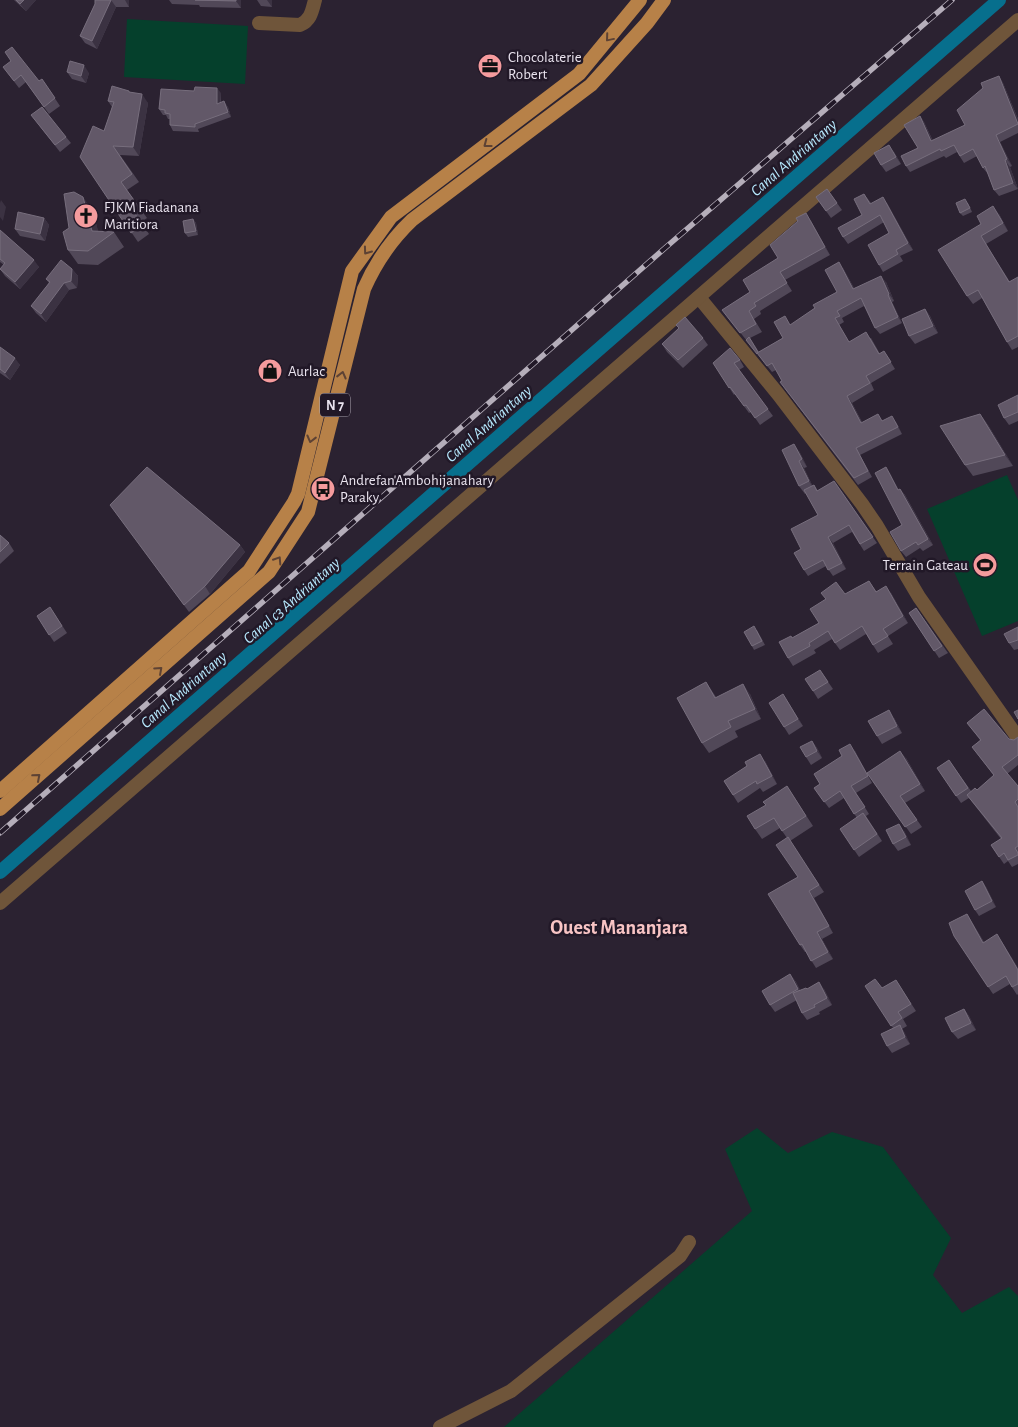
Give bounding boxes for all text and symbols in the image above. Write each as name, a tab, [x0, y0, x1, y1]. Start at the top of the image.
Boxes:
one-way arrow	[606, 32, 615, 41]
place label: Chocolaterie Robert	[508, 50, 582, 82]
office icon: Chocolaterie Robert	[477, 53, 503, 79]
water label: Canal Andriantany	[748, 116, 840, 199]
one-way arrow	[484, 138, 493, 146]
place label: FJKM Fiadanana Maritiora	[104, 200, 199, 232]
church icon: FJKM Fiadanana Maritiora	[73, 203, 99, 229]
one-way arrow	[364, 245, 372, 254]
shop icon: Aurlac	[257, 358, 283, 384]
place label: Aurlac	[288, 364, 325, 379]
one-way arrow	[336, 371, 347, 380]
water label: Canal Andriantany	[443, 382, 535, 465]
road number: N 7	[320, 394, 350, 416]
one-way arrow	[307, 434, 317, 442]
place label: Andrefan'Ambohijanahary Paraky	[340, 473, 494, 505]
bus stop icon: Andrefan'Ambohijanahary Paraky	[310, 476, 336, 502]
sports icon: Terrain Gateau	[972, 552, 998, 578]
water label: Canal c3 Andriantany	[240, 554, 343, 647]
one-way arrow	[271, 556, 281, 565]
place label: Terrain Gateau	[883, 558, 968, 573]
water label: Canal Andriantany	[138, 648, 230, 731]
one-way arrow	[154, 667, 163, 676]
one-way arrow	[31, 774, 40, 783]
district label: Ouest Mananjara	[550, 918, 688, 938]

